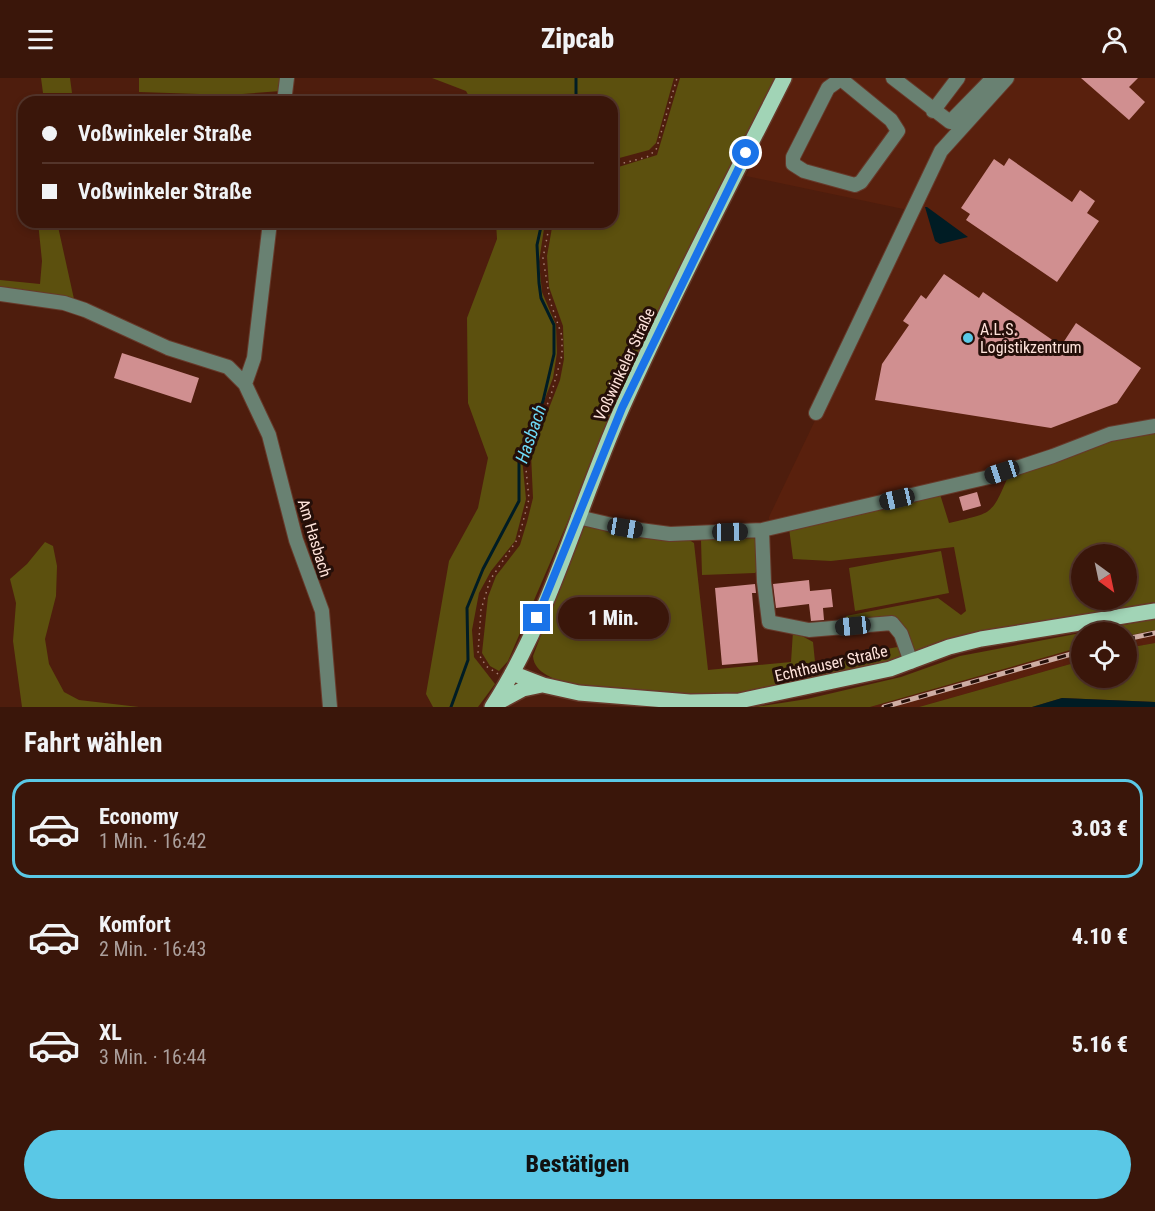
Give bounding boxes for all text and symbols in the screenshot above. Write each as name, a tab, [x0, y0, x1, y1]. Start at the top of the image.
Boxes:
icon: menu	[24, 23, 57, 56]
text: Zipcab	[541, 23, 614, 55]
icon: person	[1098, 23, 1131, 56]
text: Voßwinkeler Straße	[78, 121, 252, 146]
route start	[732, 139, 759, 166]
text: Voßwinkeler Straße	[78, 179, 252, 204]
street label: Voßwinkeler Straße	[590, 305, 659, 424]
place label: A.L.S. Logistikzentrum	[980, 320, 1082, 357]
marker: A.L.S. Logistikzentrum	[961, 331, 975, 345]
water label: Hasbach	[511, 402, 550, 466]
car	[982, 458, 1022, 486]
car	[877, 486, 917, 512]
street label: Am Hasbach	[294, 497, 335, 579]
car	[606, 516, 644, 540]
car	[712, 523, 748, 541]
north arrow	[1071, 544, 1137, 610]
map controls	[1071, 544, 1137, 688]
callout: 1 Min.	[558, 597, 669, 639]
route end	[523, 604, 550, 631]
text: 1 Min.	[588, 606, 639, 630]
car	[834, 615, 872, 637]
button: locate	[1071, 622, 1137, 688]
street label: Echthauser Straße	[773, 641, 889, 686]
text: Fahrt wählen	[24, 727, 163, 759]
icon: car	[27, 802, 81, 856]
text: Economy	[99, 804, 179, 829]
text: 3.03 €	[1072, 816, 1128, 841]
text: 1 Min. · 16:42	[99, 829, 206, 853]
icon: car	[27, 910, 81, 964]
text: Komfort	[99, 912, 171, 937]
text: 4.10 €	[1072, 924, 1128, 949]
text: 2 Min. · 16:43	[99, 937, 206, 961]
icon: car	[27, 1018, 81, 1072]
text: XL	[99, 1020, 122, 1045]
text: 5.16 €	[1072, 1032, 1128, 1057]
text: 3 Min. · 16:44	[99, 1045, 206, 1069]
button: Bestätigen	[24, 1130, 1131, 1199]

